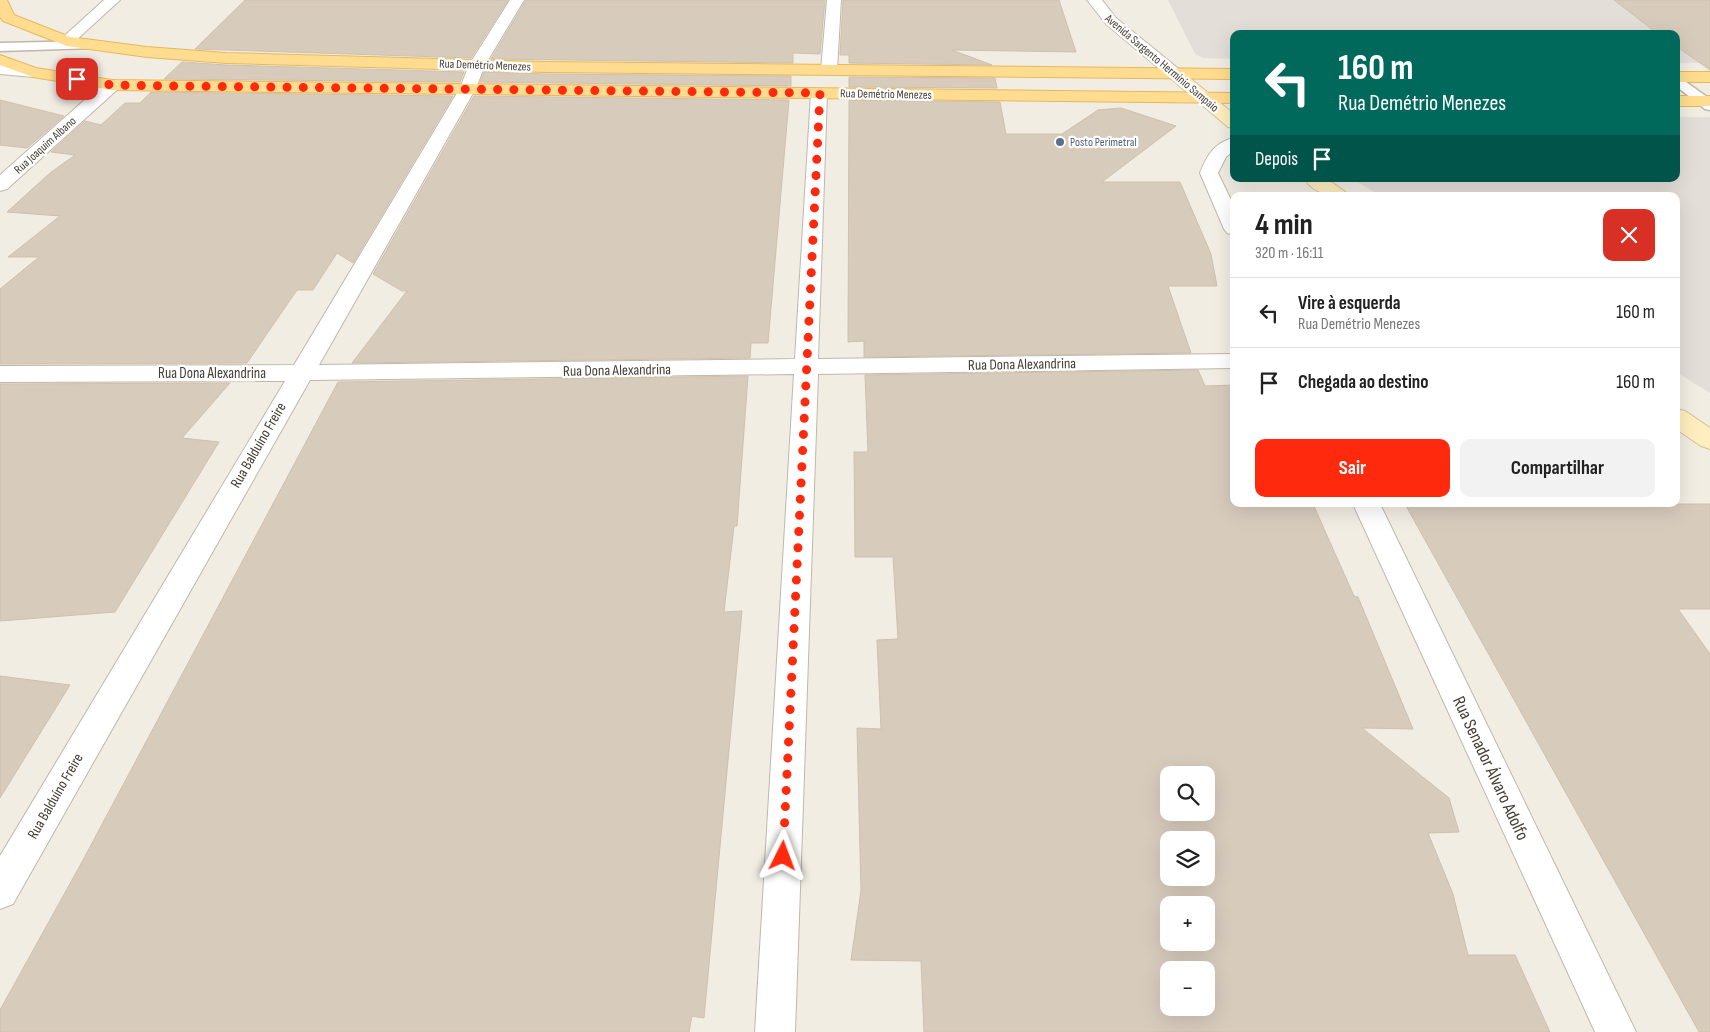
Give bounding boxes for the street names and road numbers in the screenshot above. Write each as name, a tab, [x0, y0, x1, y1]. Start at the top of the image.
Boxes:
street label: Avenida Sargento Hermínio Sampaio	[1101, 11, 1222, 115]
street label: Rua Demétrio Menezes	[439, 56, 531, 75]
street label: Rua Demétrio Menezes	[840, 86, 932, 103]
street label: Rua Joaquim Albano	[11, 114, 79, 177]
street label: Rua Dona Alexandrina	[968, 354, 1076, 375]
street label: Rua Dona Alexandrina	[563, 360, 671, 381]
street label: Rua Dona Alexandrina	[158, 364, 266, 383]
street label: Rua Balduíno Freire	[226, 399, 291, 491]
street label: Rua Senador Álvaro Adolfo	[1448, 693, 1533, 844]
street label: Rua Balduíno Freire	[23, 750, 88, 842]

